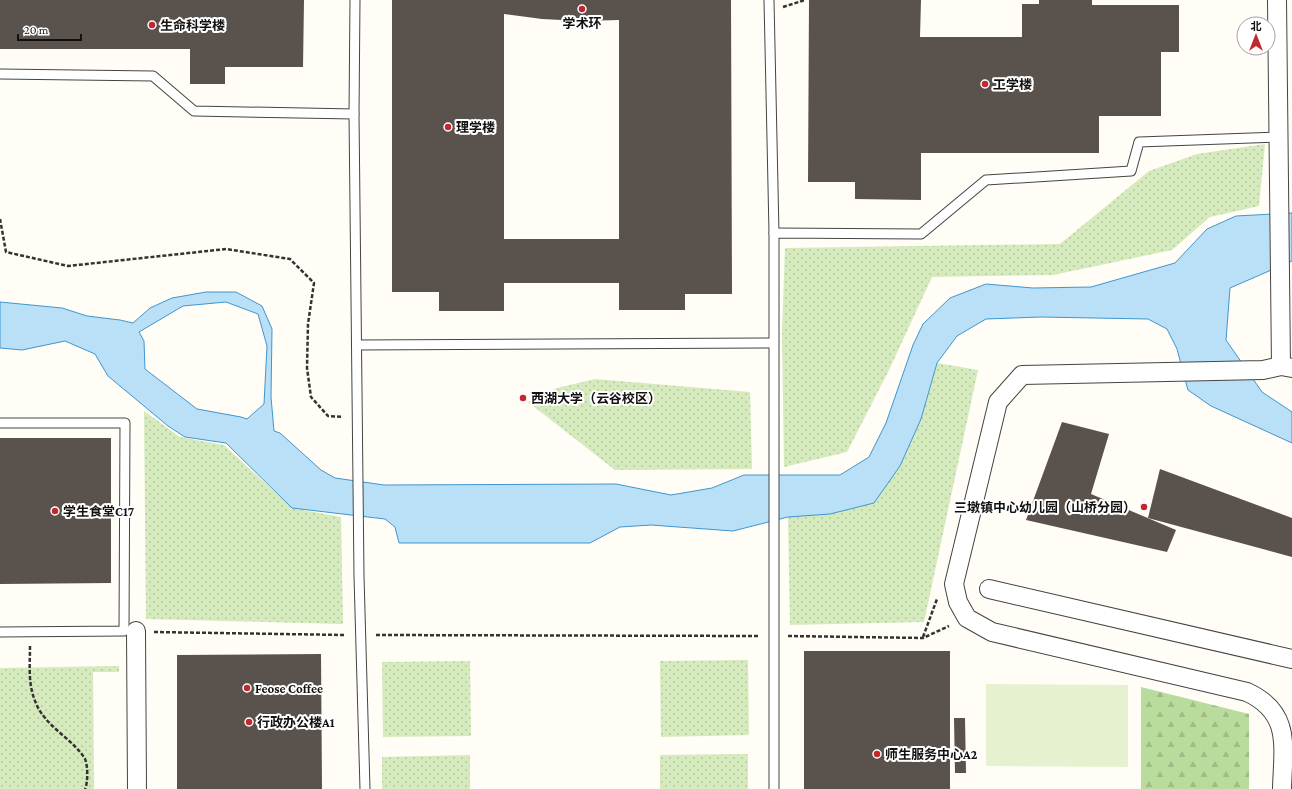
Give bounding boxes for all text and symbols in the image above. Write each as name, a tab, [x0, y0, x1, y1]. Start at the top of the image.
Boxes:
marker: 学术环	[577, 4, 587, 14]
scale bar	[18, 16, 81, 42]
place label: 学术环	[562, 16, 602, 31]
north arrow	[1236, 16, 1276, 56]
place label: 生命科学楼	[160, 18, 225, 33]
marker: 生命科学楼	[147, 20, 157, 30]
text: 北	[1251, 20, 1262, 32]
text: 20 m	[24, 23, 49, 37]
place label: 工学楼	[993, 77, 1032, 92]
marker: 工学楼	[980, 79, 990, 89]
place label: 理学楼	[456, 120, 495, 135]
marker: 理学楼	[443, 122, 453, 132]
place label: 西湖大学（云谷校区）	[531, 391, 661, 406]
marker: 西湖大学（云谷校区）	[518, 393, 528, 403]
place label: 三墩镇中心幼儿园（山桥分园）	[954, 500, 1136, 515]
marker: 三墩镇中心幼儿园（山桥分园）	[1139, 502, 1149, 512]
place label: 学生食堂C17	[63, 504, 134, 519]
marker: 学生食堂C17	[50, 506, 60, 516]
place label: Feose Coffee	[255, 681, 323, 696]
marker: Feose Coffee	[242, 683, 252, 693]
place label: 行政办公楼A1	[257, 715, 335, 730]
marker: 行政办公楼A1	[244, 717, 254, 727]
place label: 师生服务中心A2	[885, 747, 978, 762]
marker: 师生服务中心A2	[872, 749, 882, 759]

